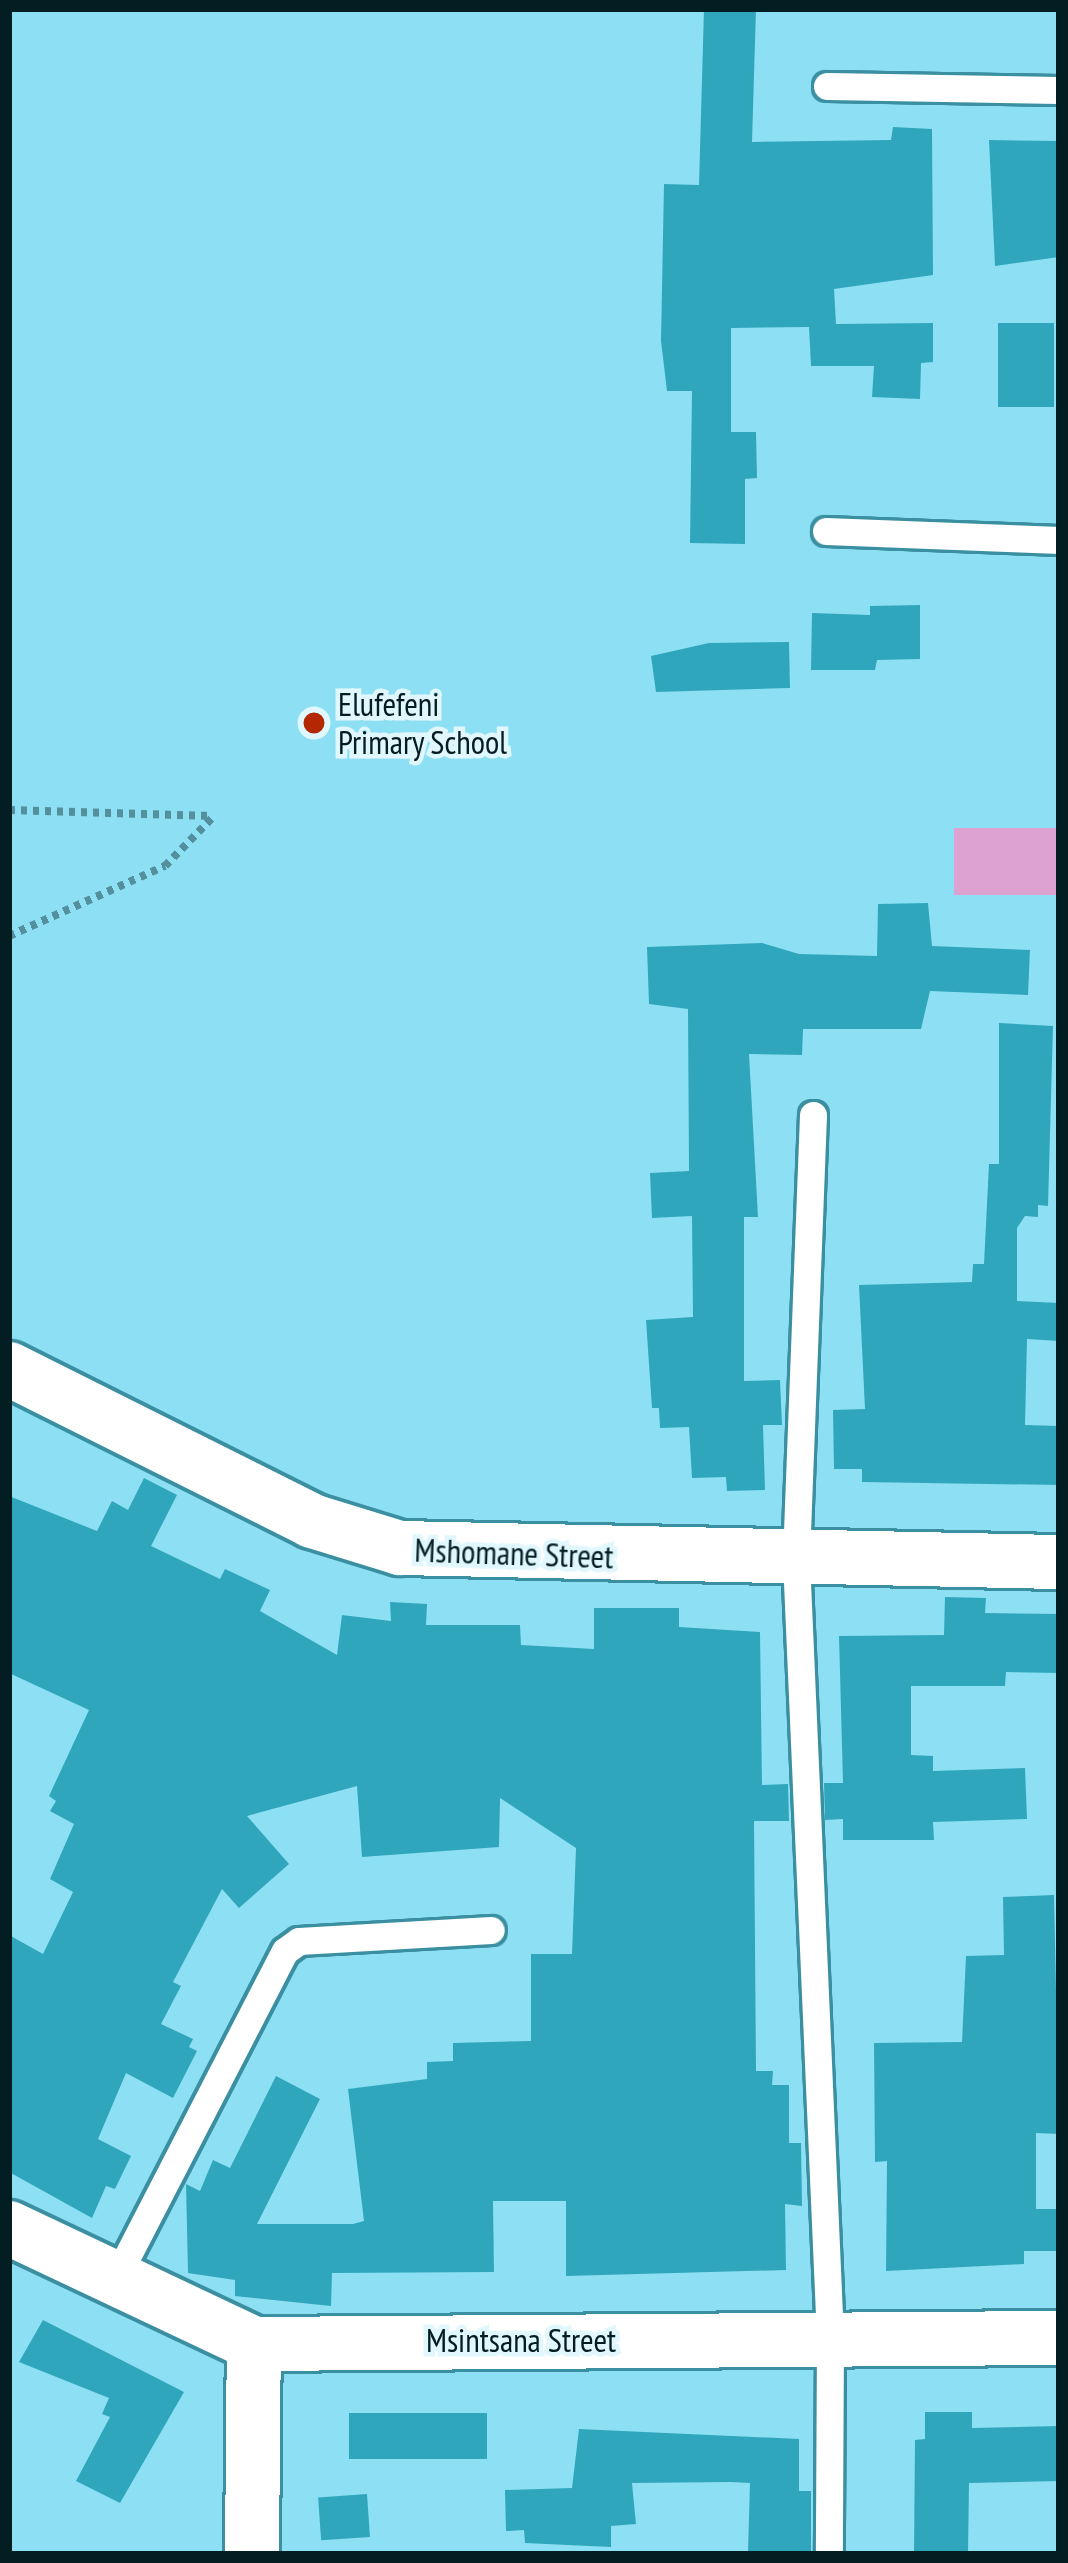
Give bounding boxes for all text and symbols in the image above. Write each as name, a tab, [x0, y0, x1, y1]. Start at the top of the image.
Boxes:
place label: Elufefeni Primary School	[338, 684, 508, 762]
marker: Elufefeni Primary School	[301, 710, 327, 736]
street label: Mshomane Street	[414, 1530, 614, 1576]
street label: Msintsana Street	[426, 2320, 616, 2360]

